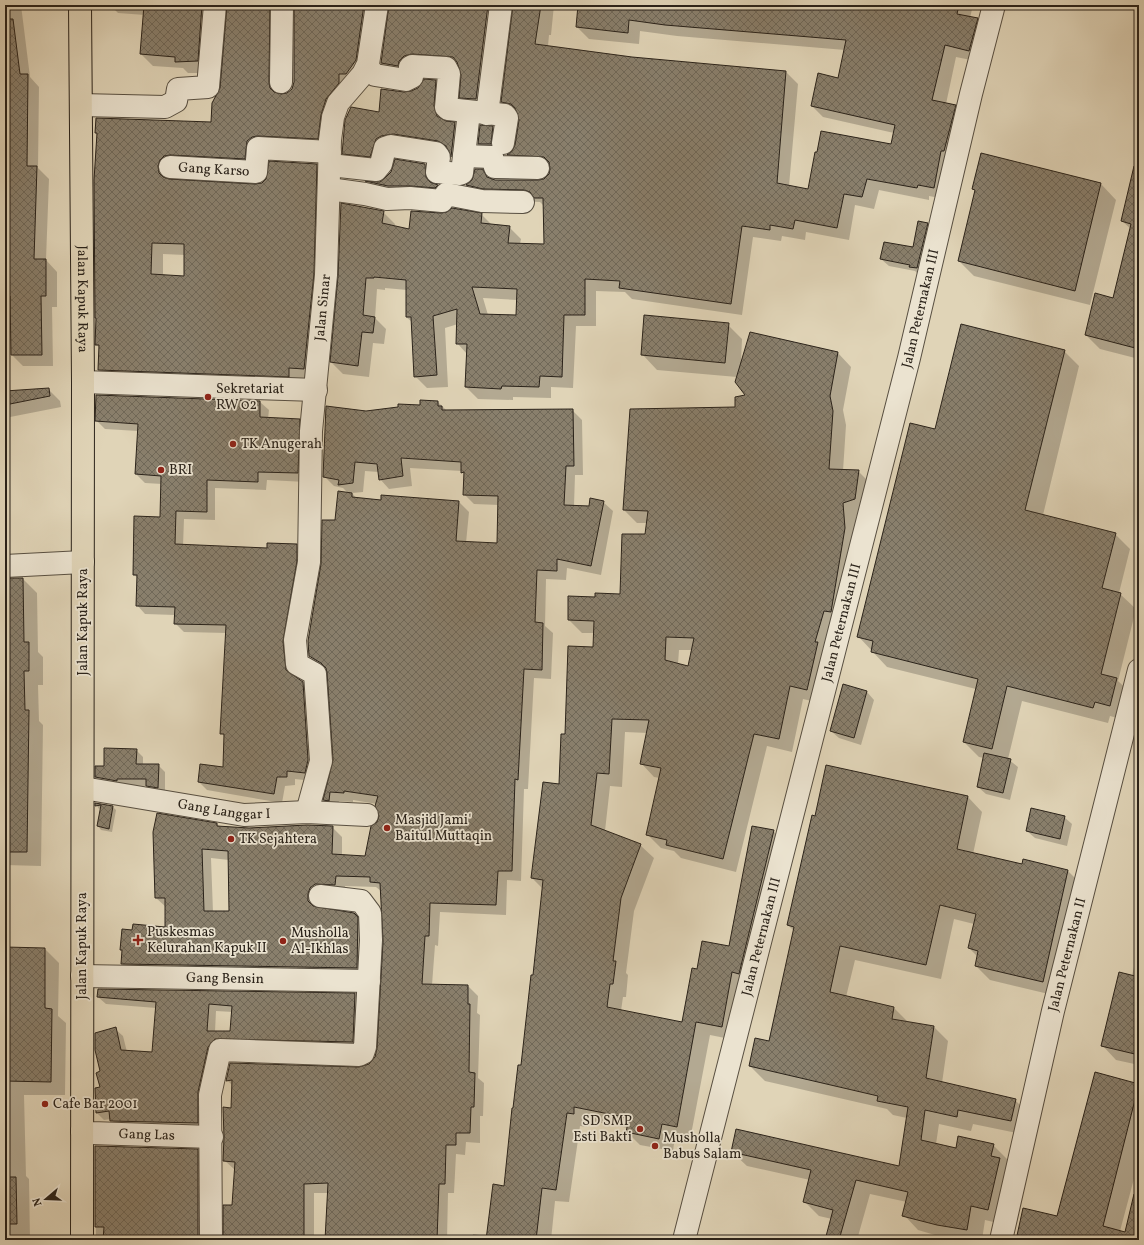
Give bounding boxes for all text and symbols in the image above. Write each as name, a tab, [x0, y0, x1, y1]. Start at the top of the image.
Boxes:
street label: Gang Karso	[178, 158, 250, 181]
street label: Jalan Kapuk Raya	[72, 245, 92, 353]
street label: Jalan Peternakan III	[897, 247, 944, 370]
street label: Jalan Sinar	[310, 273, 336, 342]
place label: Sekretariat RW 02	[216, 380, 284, 415]
marker: Sekretariat RW 02	[203, 392, 213, 402]
place label: TK Anugerah	[241, 435, 322, 454]
marker: TK Anugerah	[228, 439, 238, 449]
place label: BRI	[169, 461, 192, 480]
marker: BRI	[156, 465, 166, 475]
street label: Jalan Peternakan III	[817, 561, 866, 684]
street label: Jalan Kapuk Raya	[74, 568, 93, 676]
street label: Gang Langgar I	[176, 795, 271, 825]
place label: Masjid Jami' Baitul Muttaqin	[395, 811, 492, 846]
marker: Masjid Jami' Baitul Muttaqin	[382, 823, 392, 833]
place label: TK Sejahtera	[239, 830, 317, 849]
marker: TK Sejahtera	[226, 834, 236, 844]
street label: Jalan Peternakan III	[737, 875, 786, 998]
street label: Jalan Kapuk Raya	[73, 892, 92, 1000]
street label: Jalan Peternakan II	[1044, 896, 1091, 1014]
place label: Puskesmas Kelurahan Kapuk II	[147, 923, 267, 958]
place label: Musholla Al-Ikhlas	[291, 924, 349, 959]
marker: Puskesmas Kelurahan Kapuk II	[132, 934, 144, 946]
marker: Musholla Al-Ikhlas	[278, 936, 288, 946]
street label: Gang Bensin	[186, 968, 264, 989]
place label: Cafe Bar 2001	[53, 1095, 138, 1114]
marker: Cafe Bar 2001	[40, 1099, 50, 1109]
place label: SD SMP Esti Bakti	[573, 1112, 632, 1147]
street label: Gang Las	[118, 1124, 175, 1145]
marker: SD SMP Esti Bakti	[635, 1124, 645, 1134]
place label: Musholla Babus Salam	[663, 1129, 741, 1164]
marker: Musholla Babus Salam	[650, 1141, 660, 1151]
north arrow	[26, 1179, 66, 1219]
text: N	[30, 1196, 46, 1208]

